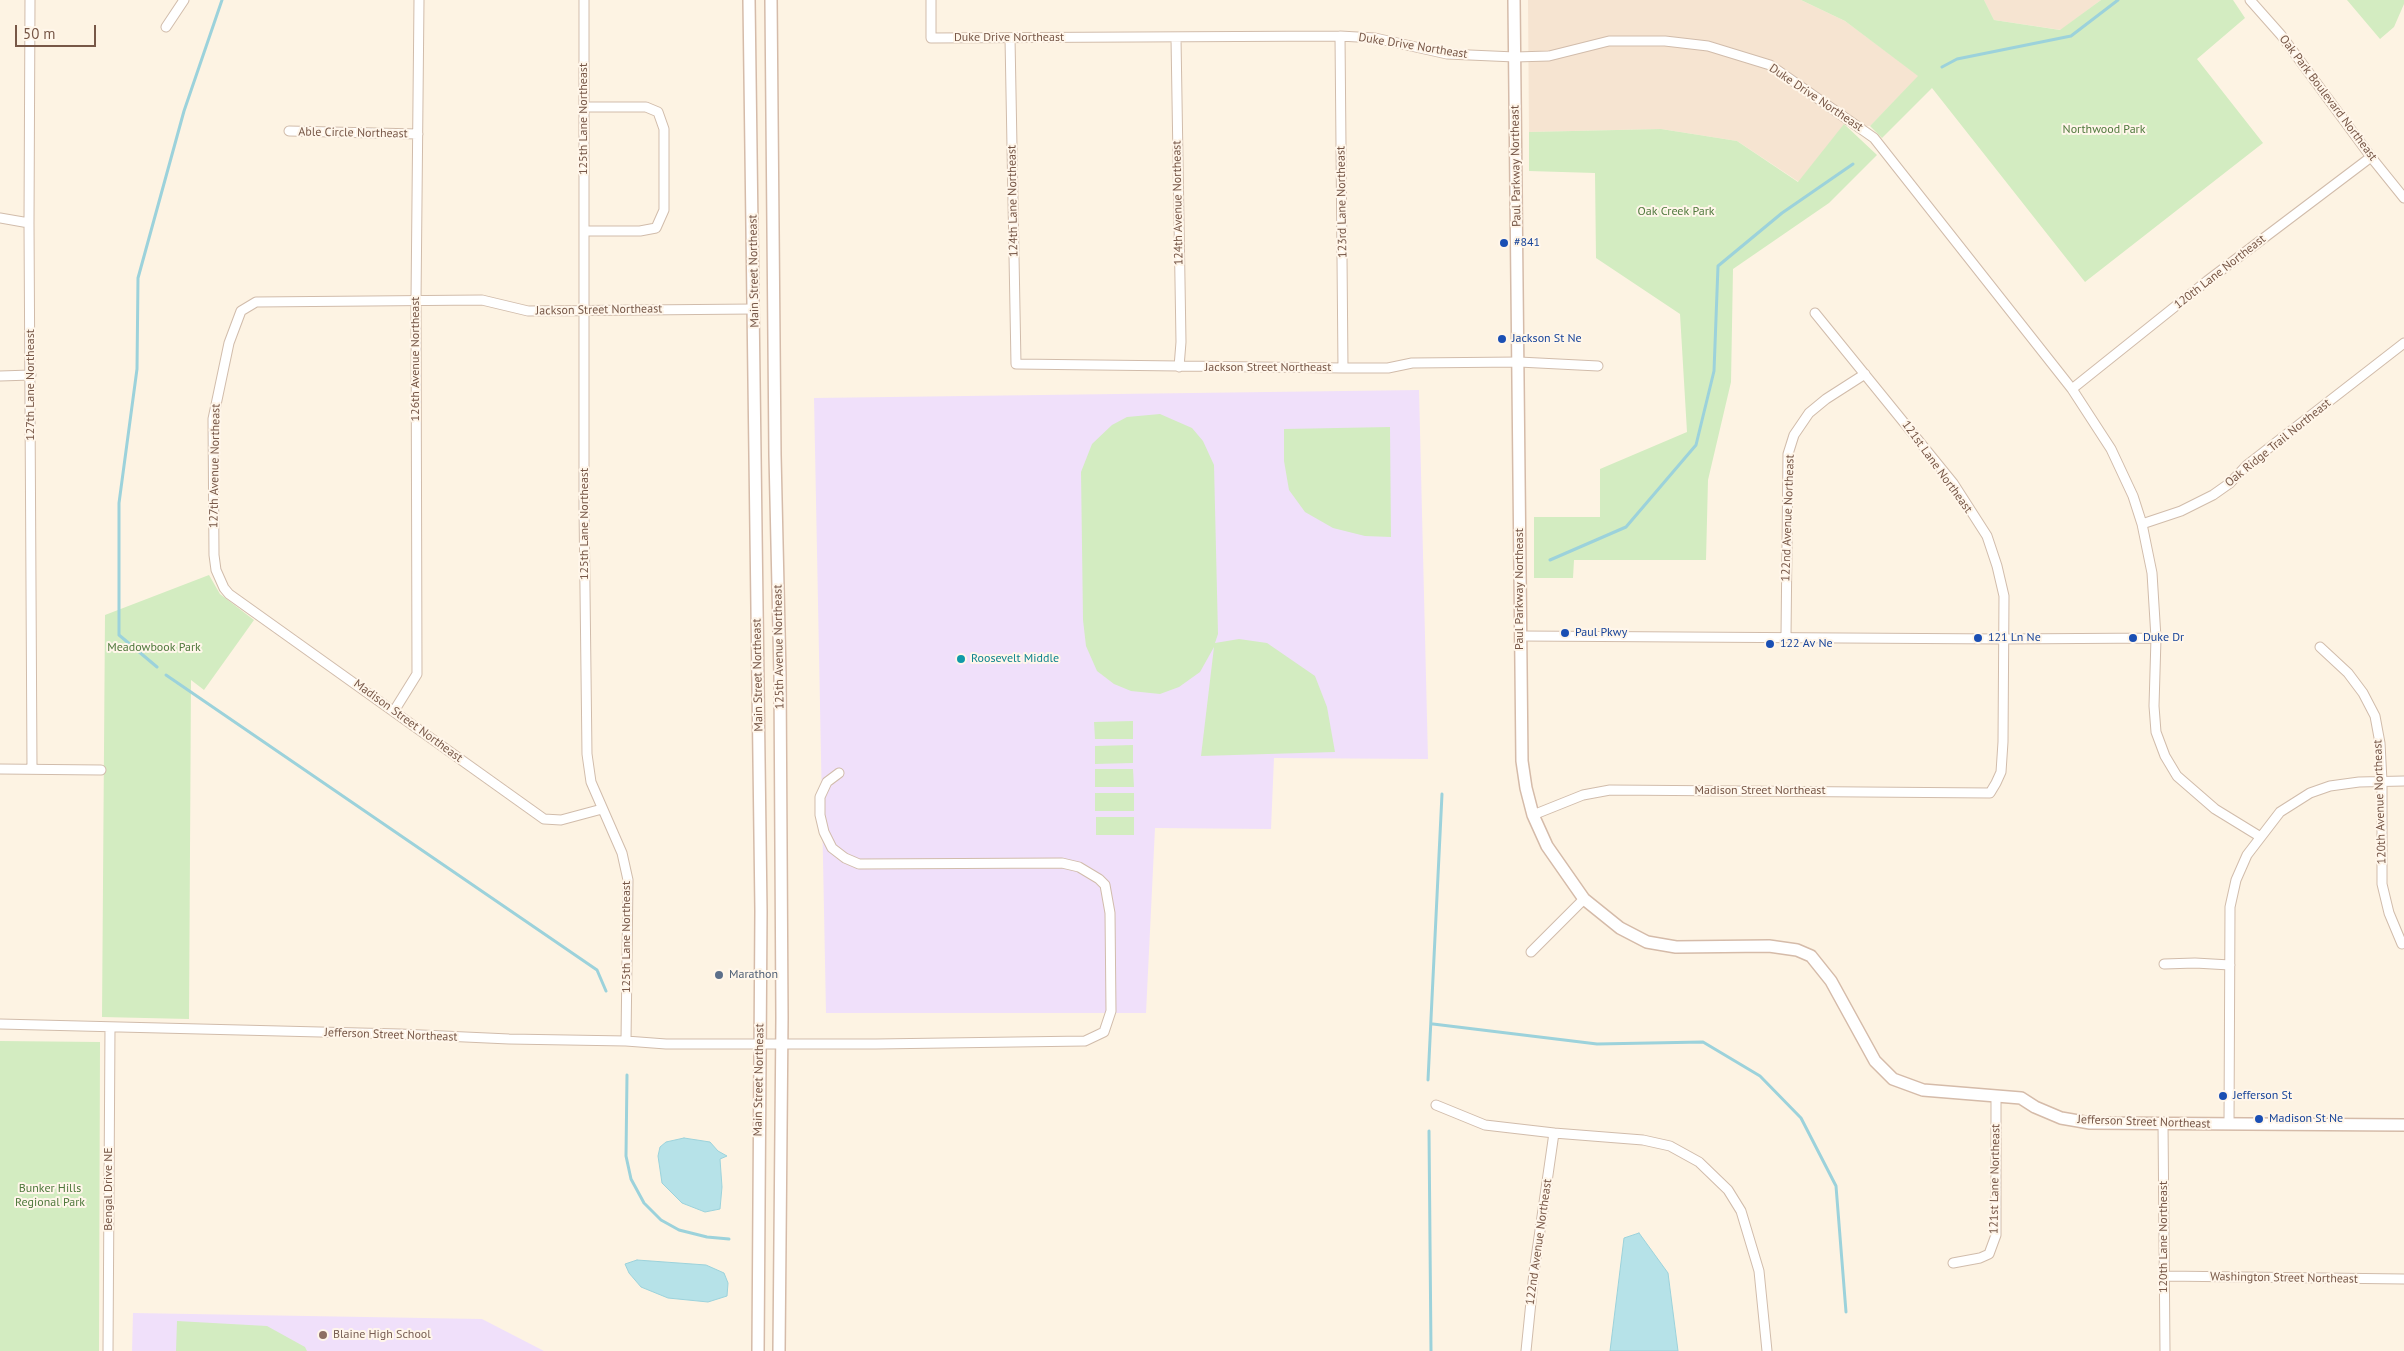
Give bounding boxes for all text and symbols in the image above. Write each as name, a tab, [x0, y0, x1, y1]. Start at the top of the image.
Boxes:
scale bar	[18, 15, 99, 47]
text: 50 m	[23, 24, 56, 43]
street label: Duke Drive Northeast	[1358, 30, 1468, 62]
street label: Duke Drive Northeast	[954, 31, 1064, 45]
street label: Oak Park Boulevard Northeast	[2276, 32, 2380, 164]
street label: Duke Drive Northeast	[1766, 61, 1866, 135]
street label: 125th Lane Northeast	[577, 63, 591, 175]
street label: Paul Parkway Northeast	[1508, 105, 1524, 227]
park label: Northwood Park	[2063, 123, 2145, 137]
street label: Able Circle Northeast	[298, 125, 408, 141]
street label: 124th Avenue Northeast	[1170, 140, 1186, 266]
street label: 124th Lane Northeast	[1005, 145, 1021, 257]
street label: 123rd Lane Northeast	[1334, 146, 1350, 258]
park label: Oak Creek Park	[1638, 205, 1714, 219]
street label: Main Street Northeast	[746, 214, 762, 328]
street label: 120th Lane Northeast	[2171, 232, 2269, 312]
place label: #841	[1514, 236, 1540, 250]
marker: #841	[1498, 237, 1510, 249]
street label: 126th Avenue Northeast	[409, 297, 423, 421]
street label: Jackson Street Northeast	[536, 302, 662, 318]
street label: 127th Lane Northeast	[24, 329, 38, 441]
place label: Jackson St Ne	[1512, 332, 1582, 346]
marker: Jackson St Ne	[1496, 333, 1508, 345]
street label: Jackson Street Northeast	[1205, 361, 1331, 375]
street label: Oak Ridge Trail Northeast	[2222, 396, 2334, 490]
street label: 127th Avenue Northeast	[207, 404, 223, 528]
street label: 121st Lane Northeast	[1899, 418, 1975, 516]
street label: 122nd Avenue Northeast	[1779, 454, 1797, 582]
street label: 125th Lane Northeast	[578, 468, 592, 580]
street label: Paul Parkway Northeast	[1513, 528, 1527, 650]
street label: 125th Avenue Northeast	[771, 584, 787, 710]
street label: Main Street Northeast	[750, 618, 766, 732]
place label: Paul Pkwy	[1575, 626, 1627, 640]
marker: Paul Pkwy	[1559, 627, 1571, 639]
place label: 121 Ln Ne	[1988, 631, 2041, 645]
place label: Duke Dr	[2143, 631, 2184, 645]
marker: 121 Ln Ne	[1972, 632, 1984, 644]
marker: Duke Dr	[2127, 632, 2139, 644]
place label: 122 Av Ne	[1780, 637, 1833, 651]
marker: 122 Av Ne	[1764, 638, 1776, 650]
park label: Meadowbook Park	[107, 641, 201, 655]
place label: Roosevelt Middle	[971, 652, 1059, 666]
marker: Roosevelt Middle	[955, 653, 967, 665]
street label: Madison Street Northeast	[351, 677, 465, 765]
street label: 120th Avenue Northeast	[2371, 739, 2389, 865]
street label: Madison Street Northeast	[1695, 784, 1825, 798]
street label: 125th Lane Northeast	[620, 881, 634, 993]
place label: Marathon	[729, 968, 778, 982]
marker: Marathon	[713, 969, 725, 981]
street label: Main Street Northeast	[751, 1023, 767, 1137]
street label: Jefferson Street Northeast	[324, 1025, 458, 1045]
place label: Jefferson St	[2233, 1089, 2292, 1103]
marker: Jefferson St	[2217, 1090, 2229, 1102]
street label: Jefferson Street Northeast	[2077, 1112, 2211, 1132]
place label: Madison St Ne	[2269, 1112, 2343, 1126]
marker: Madison St Ne	[2253, 1113, 2265, 1125]
street label: 121st Lane Northeast	[1987, 1124, 2003, 1234]
street label: Bengal Drive NE	[102, 1147, 116, 1231]
street label: 122nd Avenue Northeast	[1523, 1178, 1555, 1306]
street label: 120th Lane Northeast	[2157, 1181, 2171, 1293]
park label: Bunker Hills Regional Park	[15, 1182, 85, 1210]
street label: Washington Street Northeast	[2210, 1270, 2358, 1286]
place label: Blaine High School	[333, 1328, 431, 1342]
marker: Blaine High School	[317, 1329, 329, 1341]

